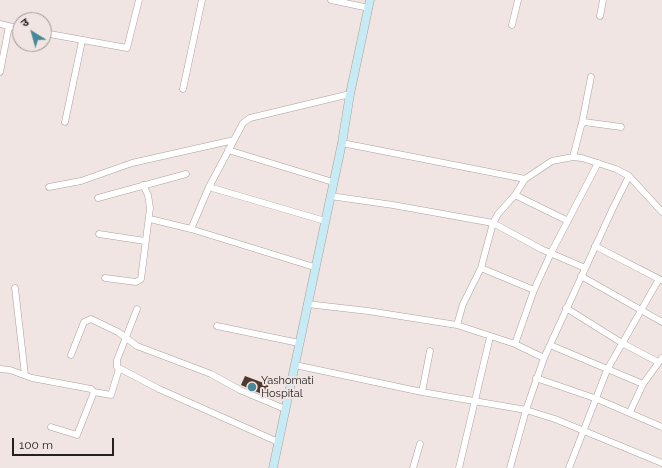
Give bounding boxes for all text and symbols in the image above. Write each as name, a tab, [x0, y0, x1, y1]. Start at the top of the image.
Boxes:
north arrow	[12, 12, 52, 52]
text: उ	[19, 16, 32, 30]
place label: Yashomati Hospital	[261, 374, 314, 400]
marker: Yashomati Hospital	[246, 381, 258, 393]
scale bar	[14, 430, 116, 456]
text: 100 m	[19, 438, 53, 452]

